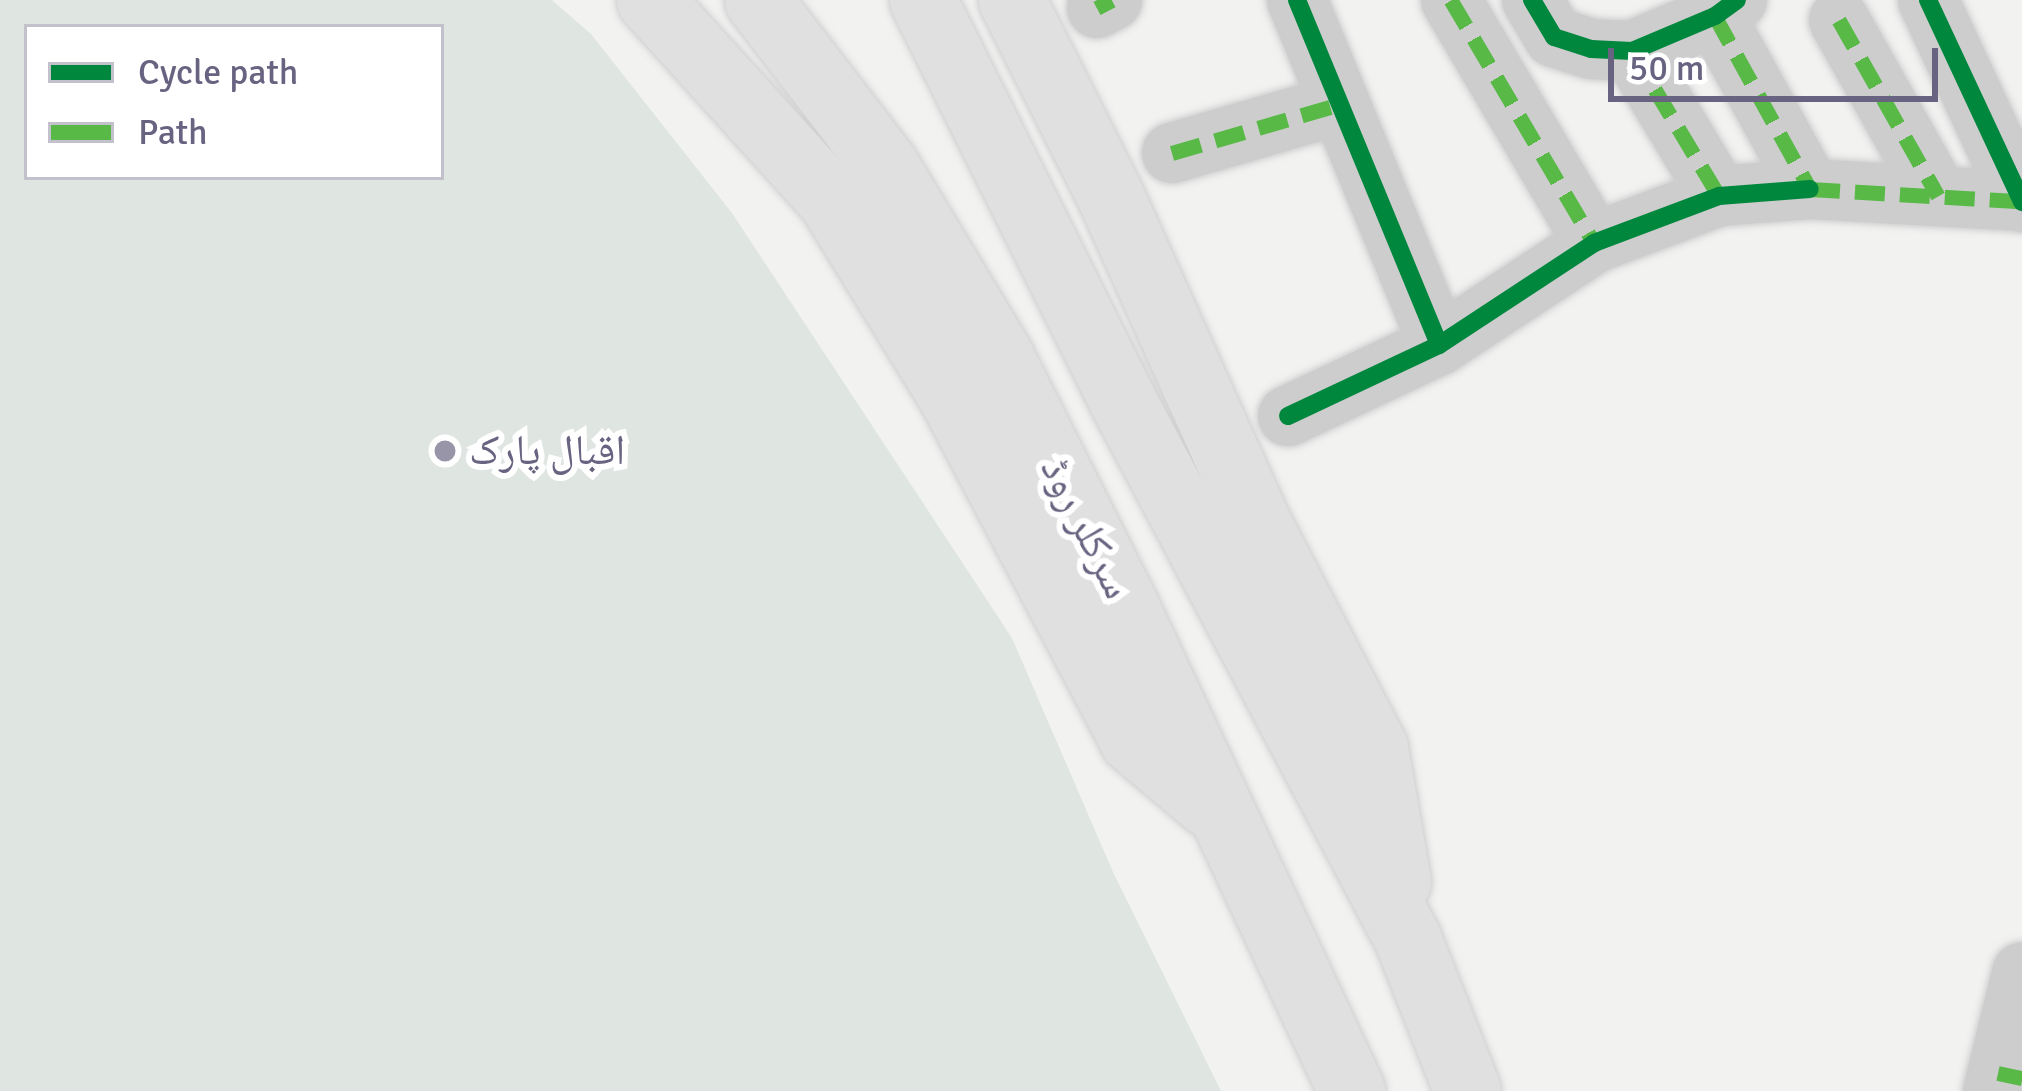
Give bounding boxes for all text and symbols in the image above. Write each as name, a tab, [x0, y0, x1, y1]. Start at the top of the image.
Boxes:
legend	[24, 24, 444, 180]
scale bar	[1614, 24, 1944, 98]
text: 50 m	[1629, 46, 1705, 91]
text: Cycle path	[138, 50, 298, 95]
text: Path	[138, 110, 208, 155]
place label: اقبال پارک	[469, 426, 625, 476]
marker: اقبال پارک	[432, 438, 458, 464]
street label: سرکلر روڈ	[1029, 449, 1143, 607]

